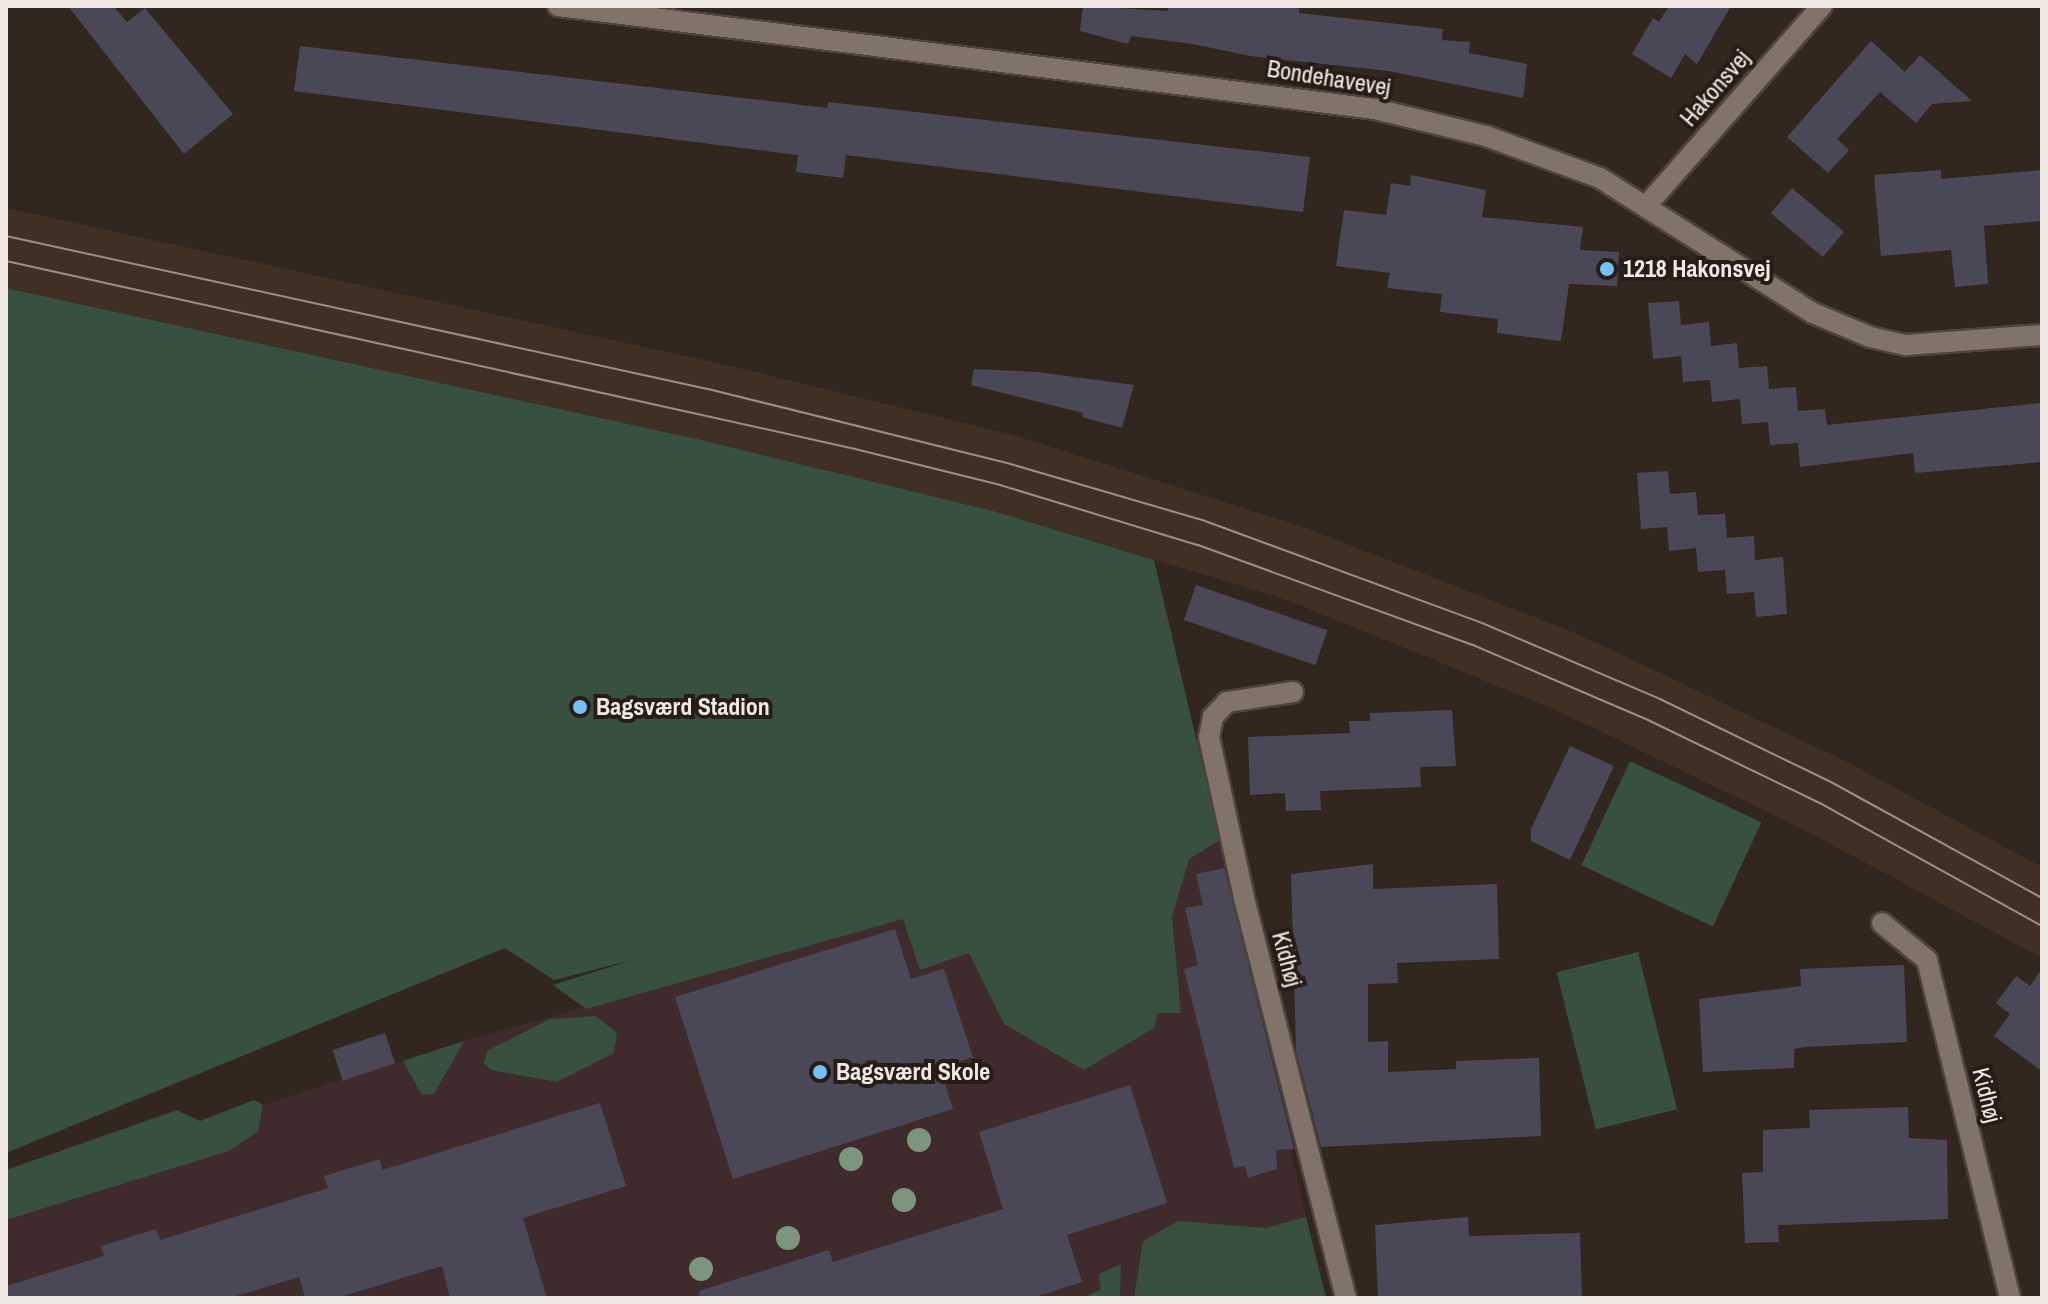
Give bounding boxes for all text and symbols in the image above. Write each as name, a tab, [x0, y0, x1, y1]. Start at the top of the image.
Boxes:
street label: Hakonsvej	[1674, 44, 1756, 132]
street label: Bondehavevej	[1265, 54, 1393, 102]
place label: 1218 Hakonsvej	[1623, 255, 1771, 283]
marker: 1218 Hakonsvej	[1598, 260, 1616, 278]
place label: Bagsværd Stadion	[596, 693, 770, 721]
marker: Bagsværd Stadion	[571, 698, 589, 716]
street label: Kidhøj	[1266, 928, 1308, 990]
place label: Bagsværd Skole	[836, 1058, 990, 1086]
marker: Bagsværd Skole	[811, 1063, 829, 1081]
street label: Kidhøj	[1966, 1064, 2008, 1126]

